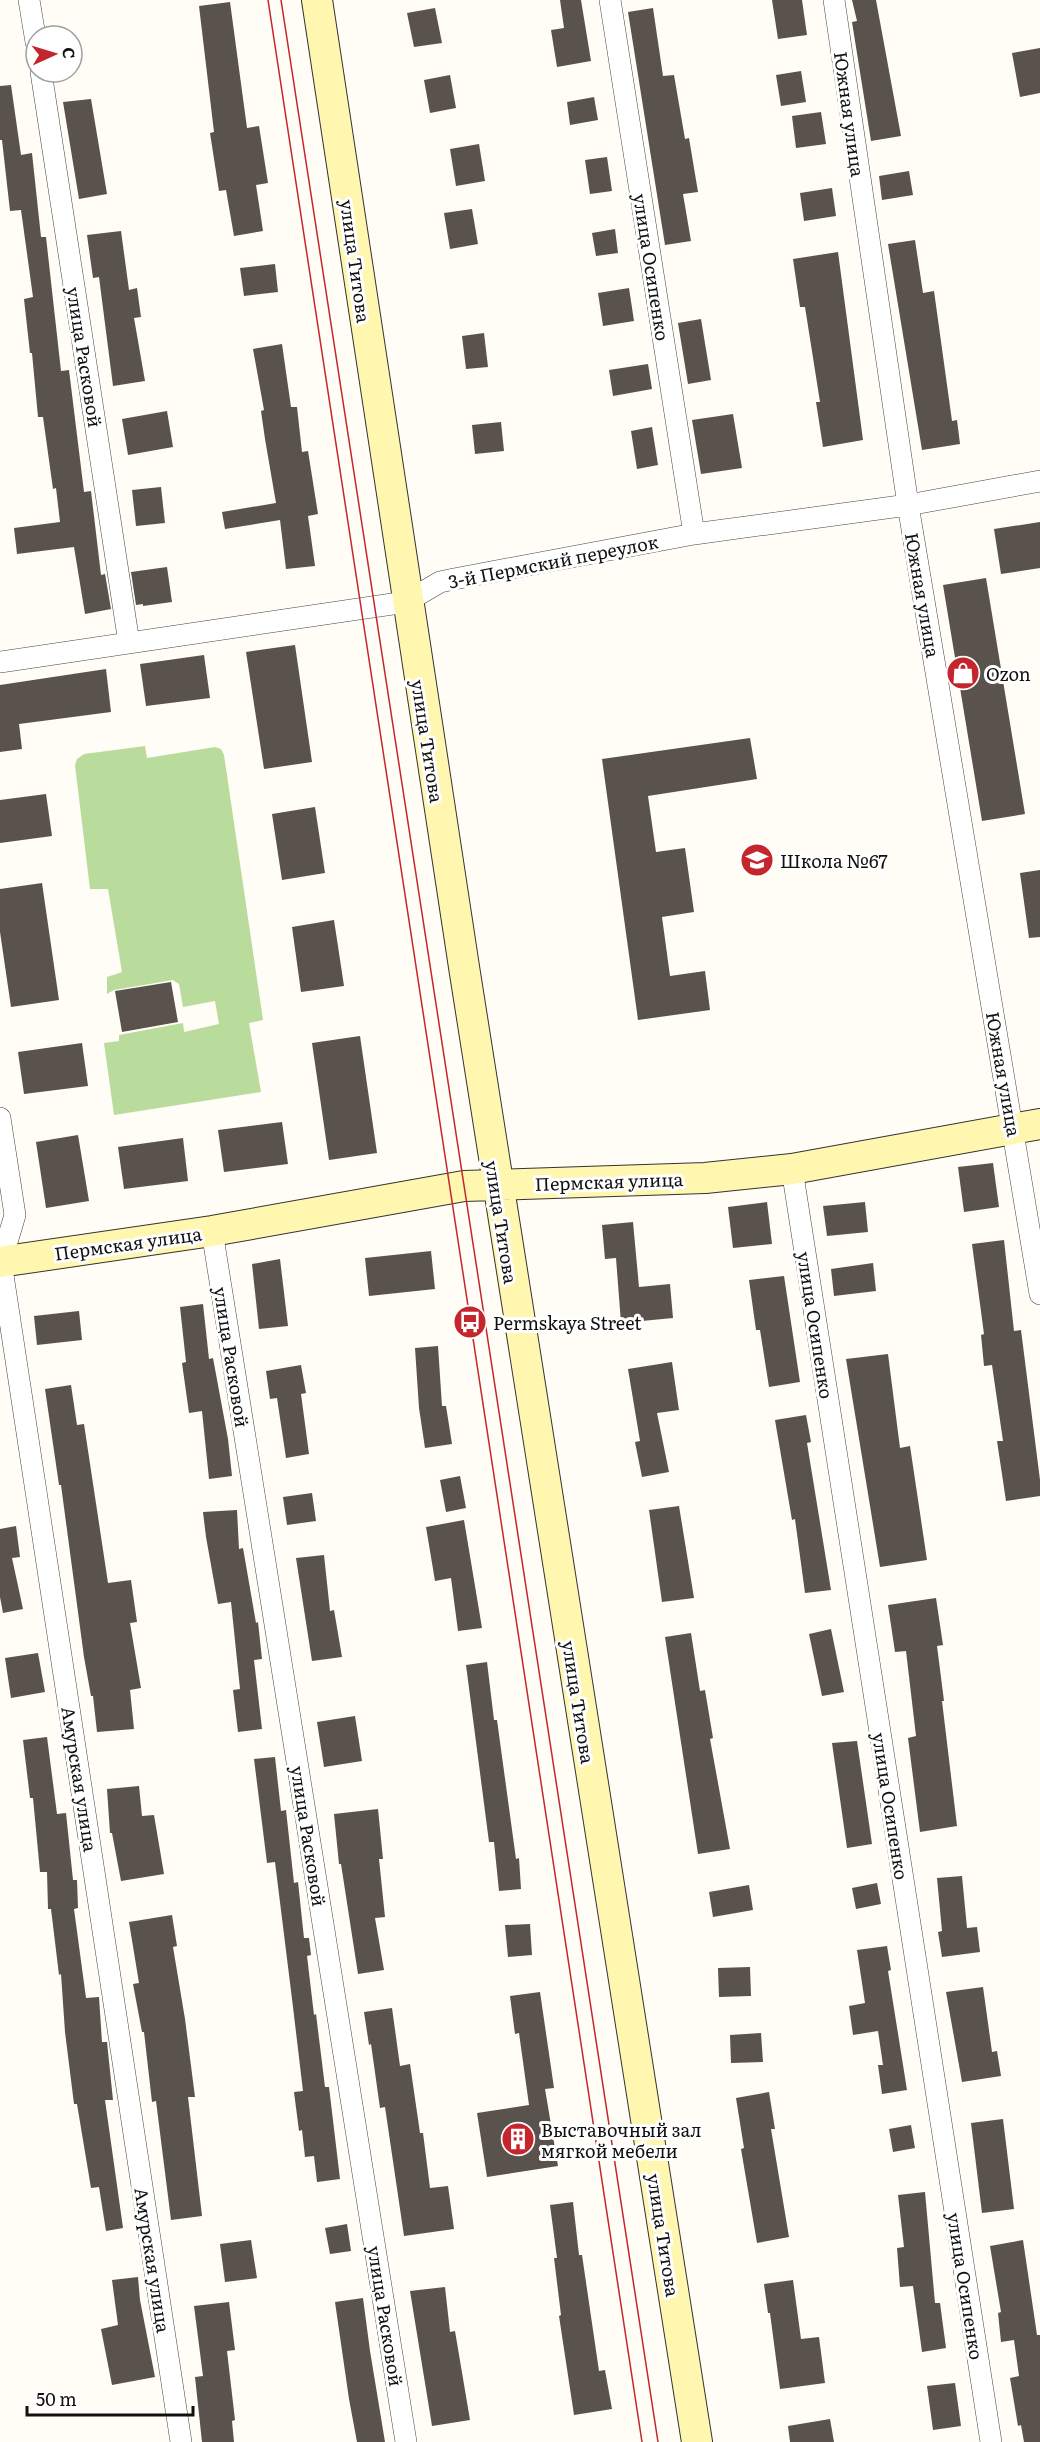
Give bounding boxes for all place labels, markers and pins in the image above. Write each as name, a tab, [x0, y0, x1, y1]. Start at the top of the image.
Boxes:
shop icon: Ozon	[945, 655, 981, 691]
place label: Ozon	[986, 660, 1031, 687]
school or university icon: Школа №67	[739, 842, 775, 878]
place label: Школа №67	[780, 847, 888, 874]
bus stop icon: Permskaya Street	[452, 1304, 488, 1340]
place label: Permskaya Street	[493, 1309, 642, 1336]
place label: Выставочный зал мягкой мебели	[541, 2116, 702, 2164]
building icon: Выставочный зал мягкой мебели	[500, 2121, 536, 2157]

